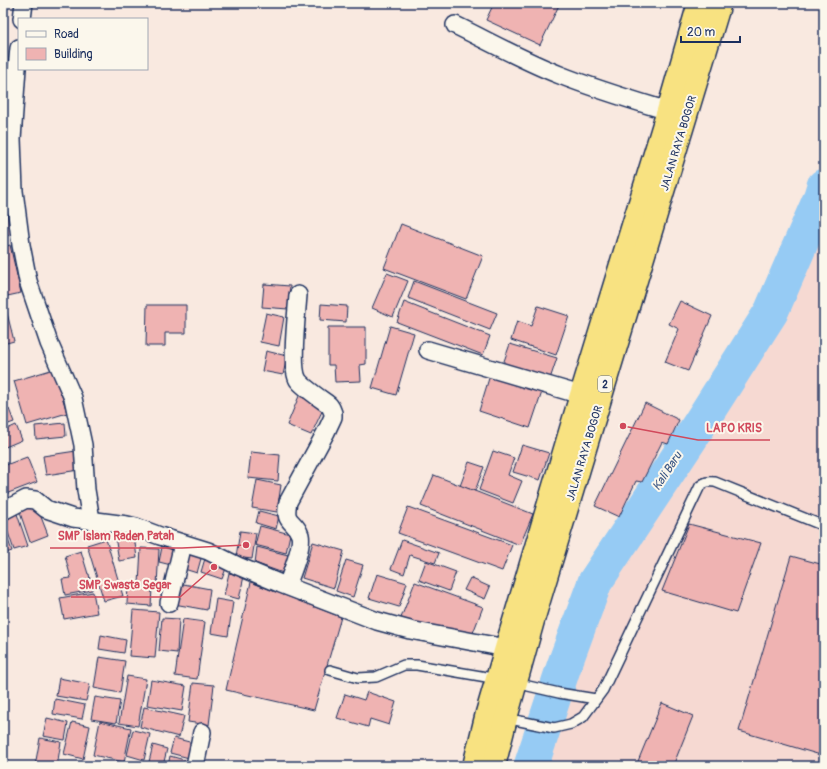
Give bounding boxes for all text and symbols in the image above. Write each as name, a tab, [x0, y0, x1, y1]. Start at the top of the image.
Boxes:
legend	[18, 18, 148, 70]
scale bar	[681, 18, 740, 44]
text: 20 m	[687, 25, 716, 40]
text: Road	[54, 27, 79, 42]
text: Building	[54, 47, 93, 62]
street label: JALAN RAYA BOGOR	[658, 94, 699, 192]
road number: 2	[598, 376, 612, 392]
street label: JALAN RAYA BOGOR	[564, 404, 605, 502]
callout: LAPO KRIS	[698, 416, 770, 440]
text: LAPO KRIS	[706, 421, 762, 436]
water label: Kali Baru	[649, 448, 686, 493]
callout: SMP Islam Raden Patah	[50, 524, 182, 548]
text: SMP Islam Raden Patah	[58, 529, 175, 544]
callout: SMP Swasta Segar	[71, 573, 180, 597]
text: SMP Swasta Segar	[79, 578, 172, 593]

